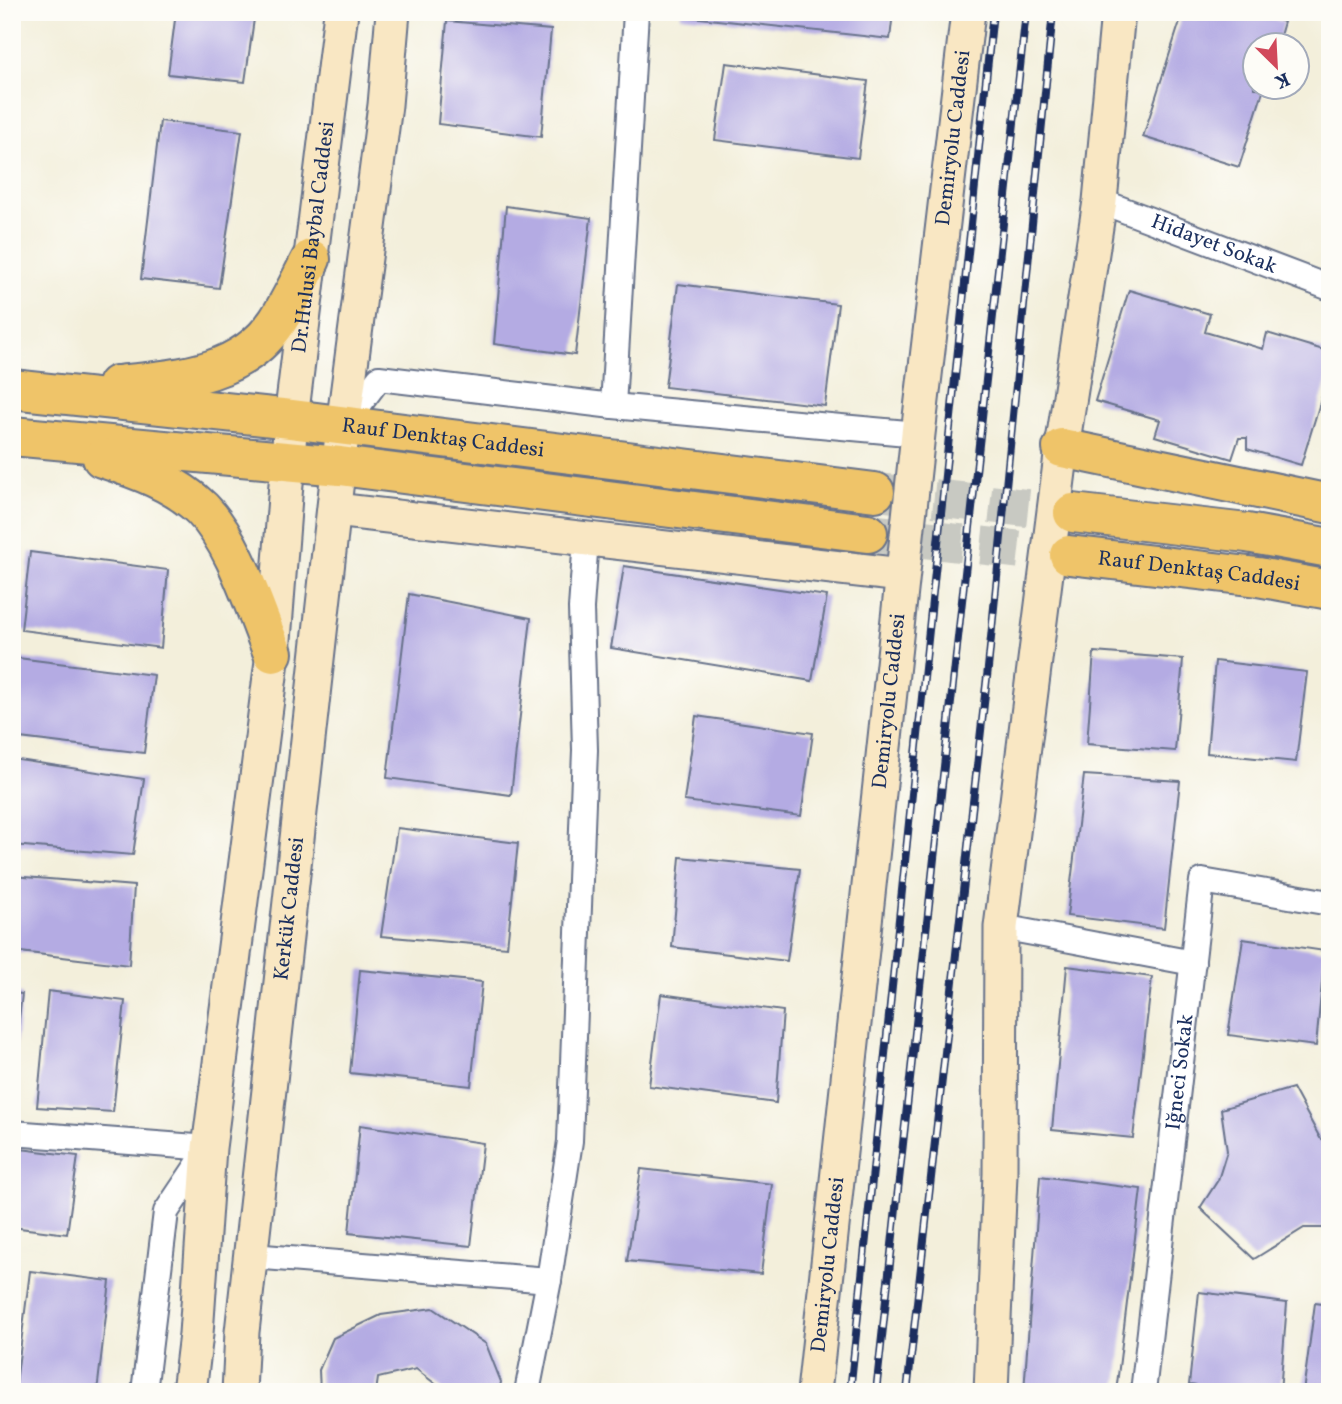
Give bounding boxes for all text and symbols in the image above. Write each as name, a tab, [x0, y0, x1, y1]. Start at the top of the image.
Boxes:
north arrow	[1240, 32, 1310, 102]
street label: Demiryolu Caddesi	[928, 48, 978, 227]
text: K	[1270, 65, 1294, 94]
street label: Dr.Hulusi Baybal Caddesi	[285, 119, 342, 355]
street label: Hidayet Sokak	[1147, 207, 1282, 281]
street label: Rauf Denktaş Caddesi	[340, 411, 546, 465]
street label: Rauf Denktaş Caddesi	[1096, 544, 1303, 599]
street label: Demiryolu Caddesi	[865, 612, 913, 790]
street label: Kerkük Caddesi	[267, 835, 312, 982]
street label: Iğneci Sokak	[1159, 1012, 1201, 1132]
street label: Demiryolu Caddesi	[804, 1175, 852, 1354]

